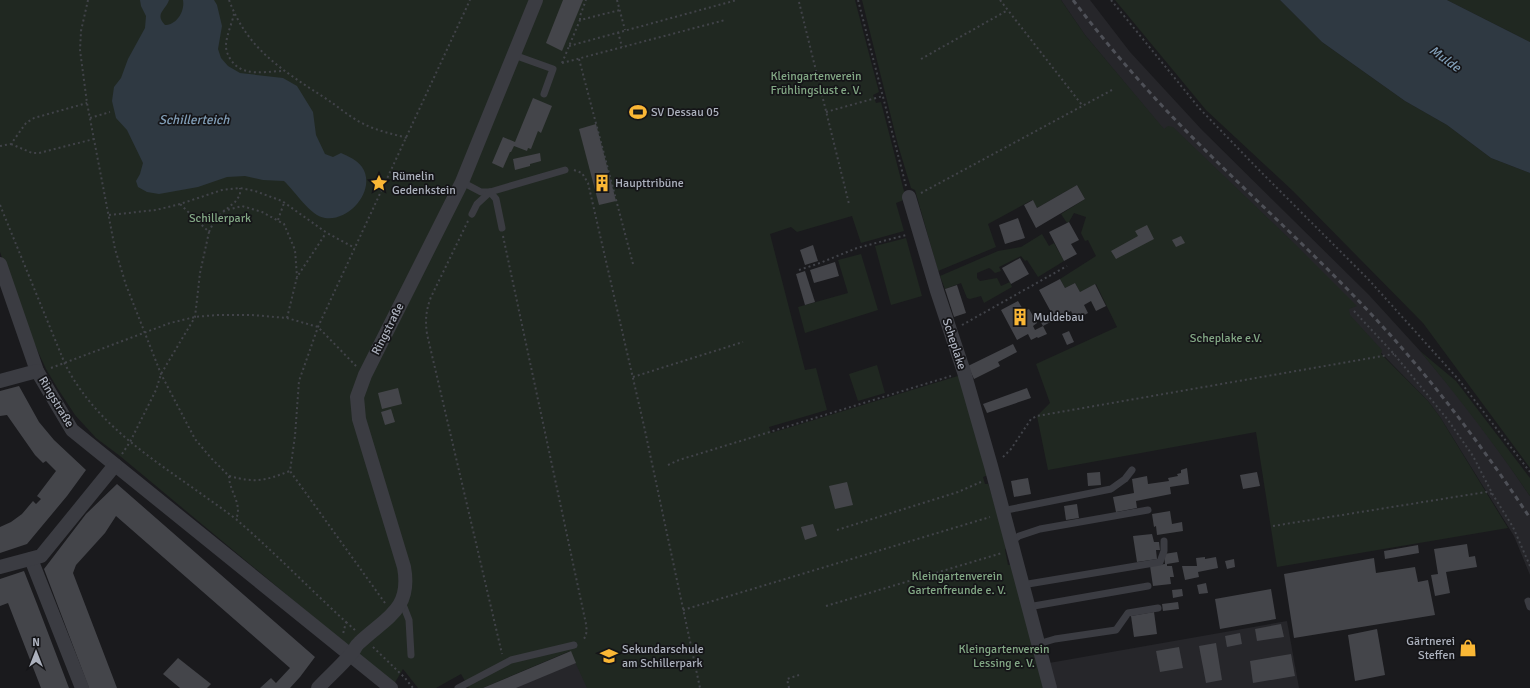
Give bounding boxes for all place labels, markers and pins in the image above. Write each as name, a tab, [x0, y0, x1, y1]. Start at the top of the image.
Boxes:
sports icon: SV Dessau 05	[628, 102, 648, 122]
place label: SV Dessau 05	[651, 105, 719, 120]
place label: Rümelin Gedenkstein	[392, 169, 456, 198]
place icon: Rümelin Gedenkstein	[369, 173, 389, 193]
building icon: Haupttribüne	[592, 173, 612, 193]
place label: Haupttribüne	[615, 176, 684, 191]
building icon: Muldebau	[1010, 307, 1030, 327]
place label: Muldebau	[1033, 310, 1084, 325]
place label: Gärtnerei Steffen	[1406, 634, 1455, 663]
shop icon: Gärtnerei Steffen	[1458, 638, 1478, 658]
place label: Sekundarschule am Schillerpark	[622, 642, 704, 671]
school or university icon: Sekundarschule am Schillerpark	[599, 646, 619, 666]

